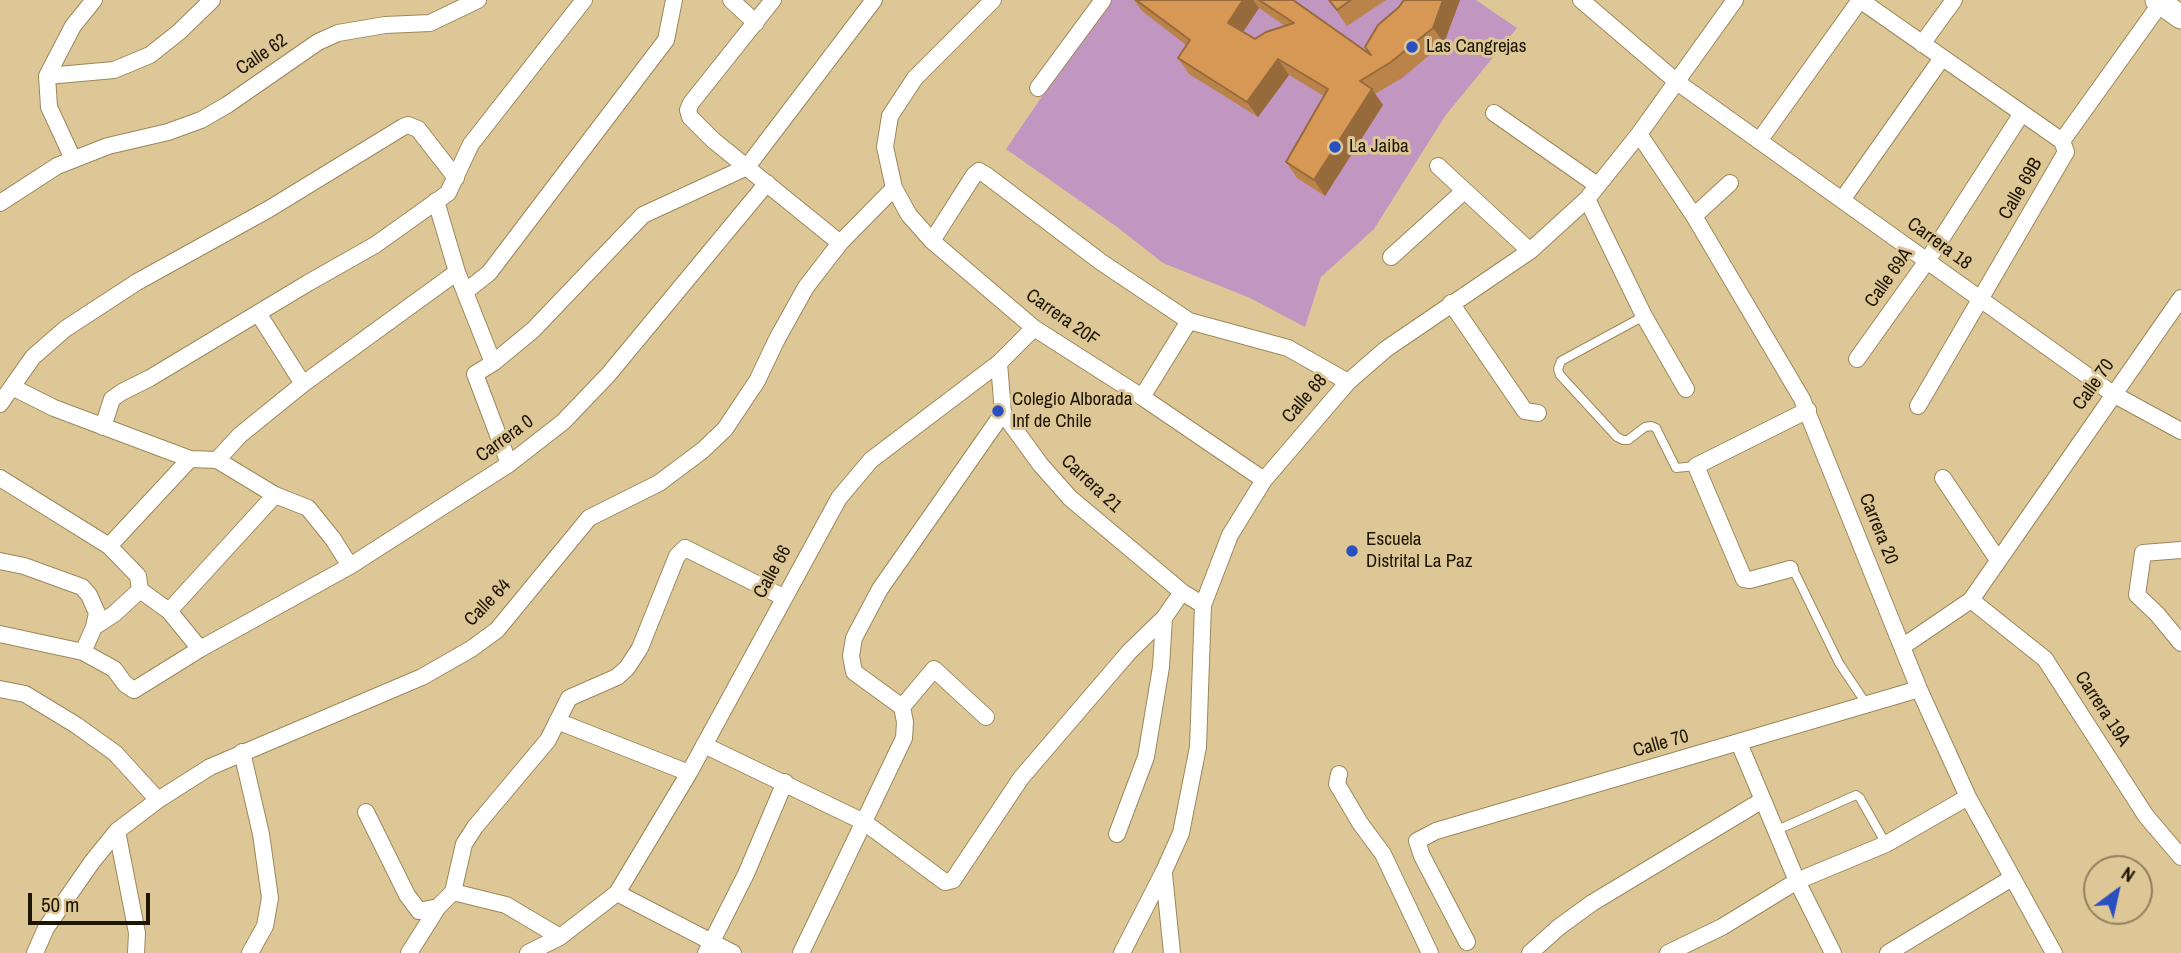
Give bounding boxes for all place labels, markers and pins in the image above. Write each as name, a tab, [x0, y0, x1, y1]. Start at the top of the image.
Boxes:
place label: Las Cangrejas	[1426, 36, 1526, 58]
marker: Las Cangrejas	[1404, 39, 1420, 55]
place label: La Jaiba	[1349, 136, 1409, 158]
marker: La Jaiba	[1327, 139, 1343, 155]
place label: Colegio Alborada Inf de Chile	[1012, 389, 1132, 433]
marker: Colegio Alborada Inf de Chile	[990, 403, 1006, 419]
place label: Escuela Distrital La Paz	[1366, 529, 1473, 573]
marker: Escuela Distrital La Paz	[1344, 543, 1360, 559]

